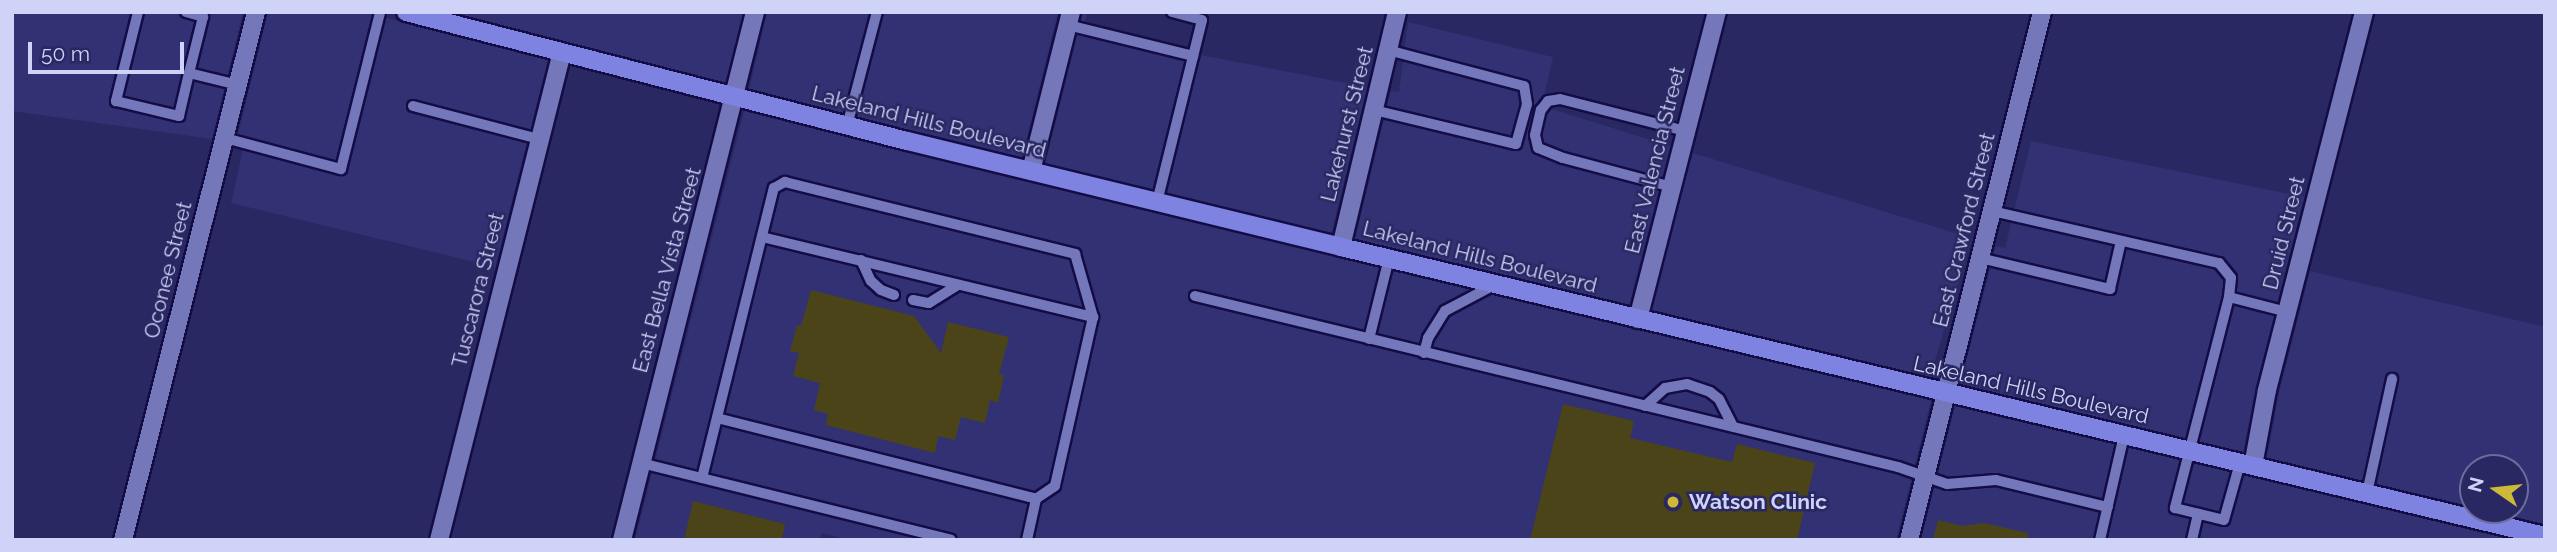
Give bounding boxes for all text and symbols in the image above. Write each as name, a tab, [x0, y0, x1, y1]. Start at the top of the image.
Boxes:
scale bar	[32, 28, 187, 72]
text: 50 m	[41, 41, 90, 66]
street label: Lakehurst Street	[1315, 44, 1379, 204]
street label: East Valencia Street	[1619, 63, 1691, 257]
street label: Lakeland Hills Boulevard	[809, 81, 1049, 163]
street label: East Crawford Street	[1928, 130, 2000, 330]
street label: East Bella Vista Street	[627, 164, 707, 376]
street label: Druid Street	[2258, 174, 2310, 292]
street label: Oconee Street	[139, 199, 197, 341]
street label: Tuscarora Street	[447, 210, 509, 370]
street label: Lakeland Hills Boulevard	[1360, 216, 1600, 298]
street label: Lakeland Hills Boulevard	[1911, 351, 2151, 429]
north arrow	[2459, 454, 2529, 524]
text: N	[2463, 475, 2488, 494]
place label: Watson Clinic	[1689, 489, 1827, 515]
marker: Watson Clinic	[1663, 492, 1683, 512]

